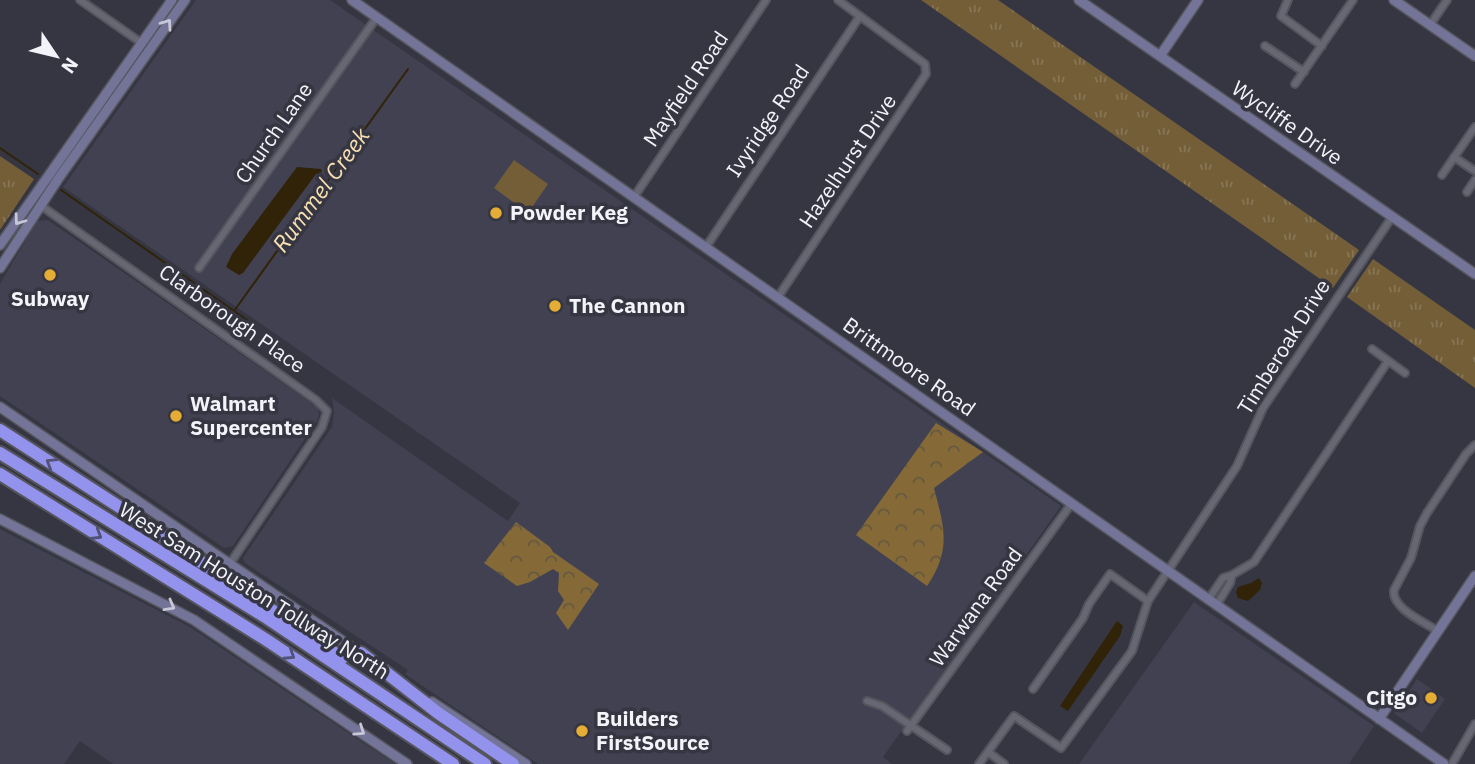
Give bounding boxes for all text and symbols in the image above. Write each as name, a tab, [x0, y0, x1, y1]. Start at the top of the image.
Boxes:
one-way arrow	[159, 19, 172, 32]
north arrow	[21, 21, 91, 91]
street label: Mayfield Road	[636, 25, 734, 152]
text: N	[56, 53, 84, 78]
street label: Ivyridge Road	[719, 59, 815, 182]
street label: Wycliffe Drive	[1227, 74, 1349, 171]
street label: Church Lane	[228, 76, 318, 188]
street label: Hazelhurst Drive	[792, 88, 902, 233]
water label: Rummel Creek	[265, 120, 376, 258]
place label: Powder Keg	[510, 198, 628, 226]
marker: Powder Keg	[488, 205, 504, 221]
one-way arrow	[14, 212, 27, 224]
street label: Clarborough Place	[154, 257, 311, 379]
marker: Subway	[42, 267, 58, 283]
street label: Timberoak Drive	[1230, 273, 1336, 419]
place label: Subway	[11, 284, 90, 312]
place label: The Cannon	[569, 291, 686, 319]
marker: The Cannon	[547, 298, 563, 314]
street label: Brittmoore Road	[838, 310, 981, 422]
place label: Walmart Supercenter	[190, 389, 312, 441]
marker: Walmart Supercenter	[168, 408, 184, 424]
one-way arrow	[45, 458, 58, 471]
street label: West Sam Houston Tollway North	[114, 495, 395, 685]
one-way arrow	[89, 527, 102, 540]
street label: Warwana Road	[922, 541, 1028, 672]
one-way arrow	[162, 598, 175, 612]
one-way arrow	[282, 646, 295, 659]
place label: Citgo	[1366, 683, 1417, 711]
marker: Citgo	[1423, 690, 1439, 706]
place label: Builders FirstSource	[596, 704, 710, 756]
one-way arrow	[352, 723, 365, 735]
marker: Builders FirstSource	[574, 723, 590, 739]

